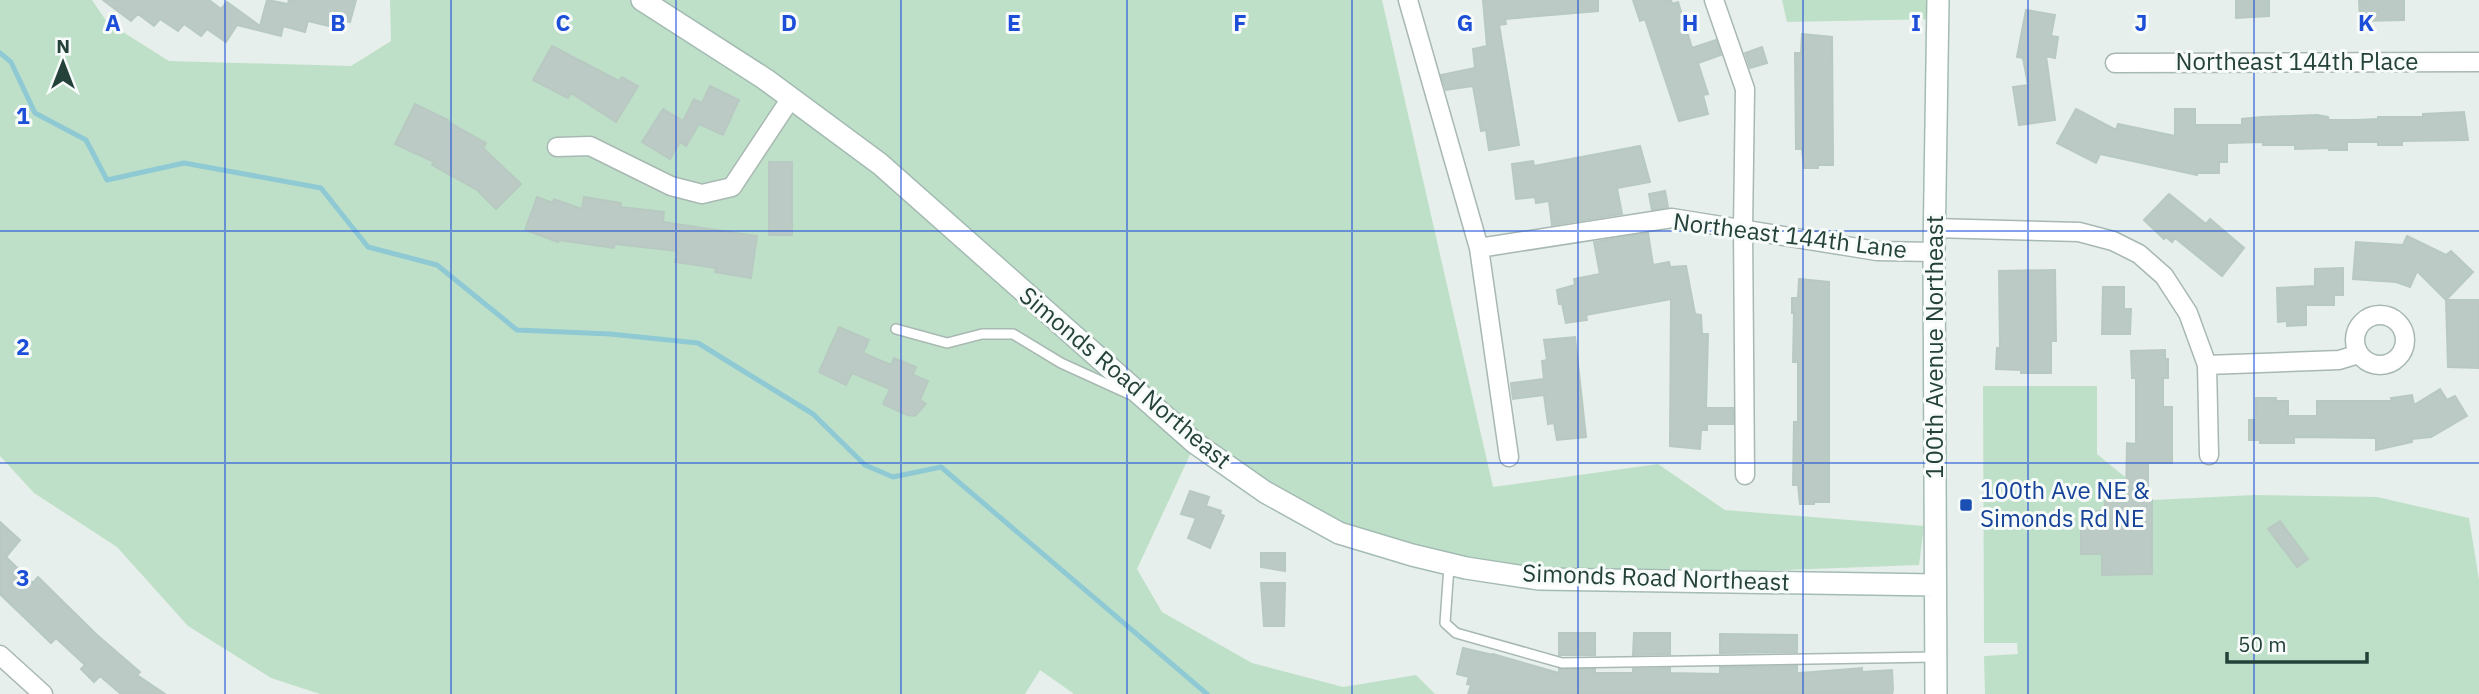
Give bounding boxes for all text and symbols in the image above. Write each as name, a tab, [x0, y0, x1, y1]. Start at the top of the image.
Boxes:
text: A	[105, 7, 121, 37]
text: B	[330, 7, 346, 37]
text: C	[556, 7, 571, 37]
text: D	[781, 7, 797, 37]
text: E	[1007, 7, 1021, 37]
text: F	[1233, 7, 1247, 37]
text: G	[1457, 7, 1473, 37]
text: H	[1682, 7, 1698, 37]
text: I	[1911, 7, 1921, 37]
text: J	[2135, 7, 2147, 37]
text: K	[2358, 7, 2374, 37]
north arrow	[28, 28, 98, 98]
text: N	[56, 34, 70, 58]
street label: Northeast 144th Place	[2176, 45, 2418, 77]
text: 1	[16, 100, 30, 130]
street label: Northeast 144th Lane	[1671, 205, 1909, 265]
street label: 100th Avenue Northeast	[1918, 215, 1950, 479]
street label: Simonds Road Northeast	[1013, 279, 1238, 475]
text: 2	[16, 331, 30, 361]
place label: 100th Ave NE & Simonds Rd NE	[1980, 474, 2150, 534]
marker: 100th Ave NE & Simonds Rd NE	[1958, 497, 1974, 513]
street label: Simonds Road Northeast	[1522, 556, 1790, 598]
text: 3	[16, 562, 30, 592]
scale bar	[2227, 620, 2367, 664]
text: 50 m	[2238, 630, 2287, 658]

